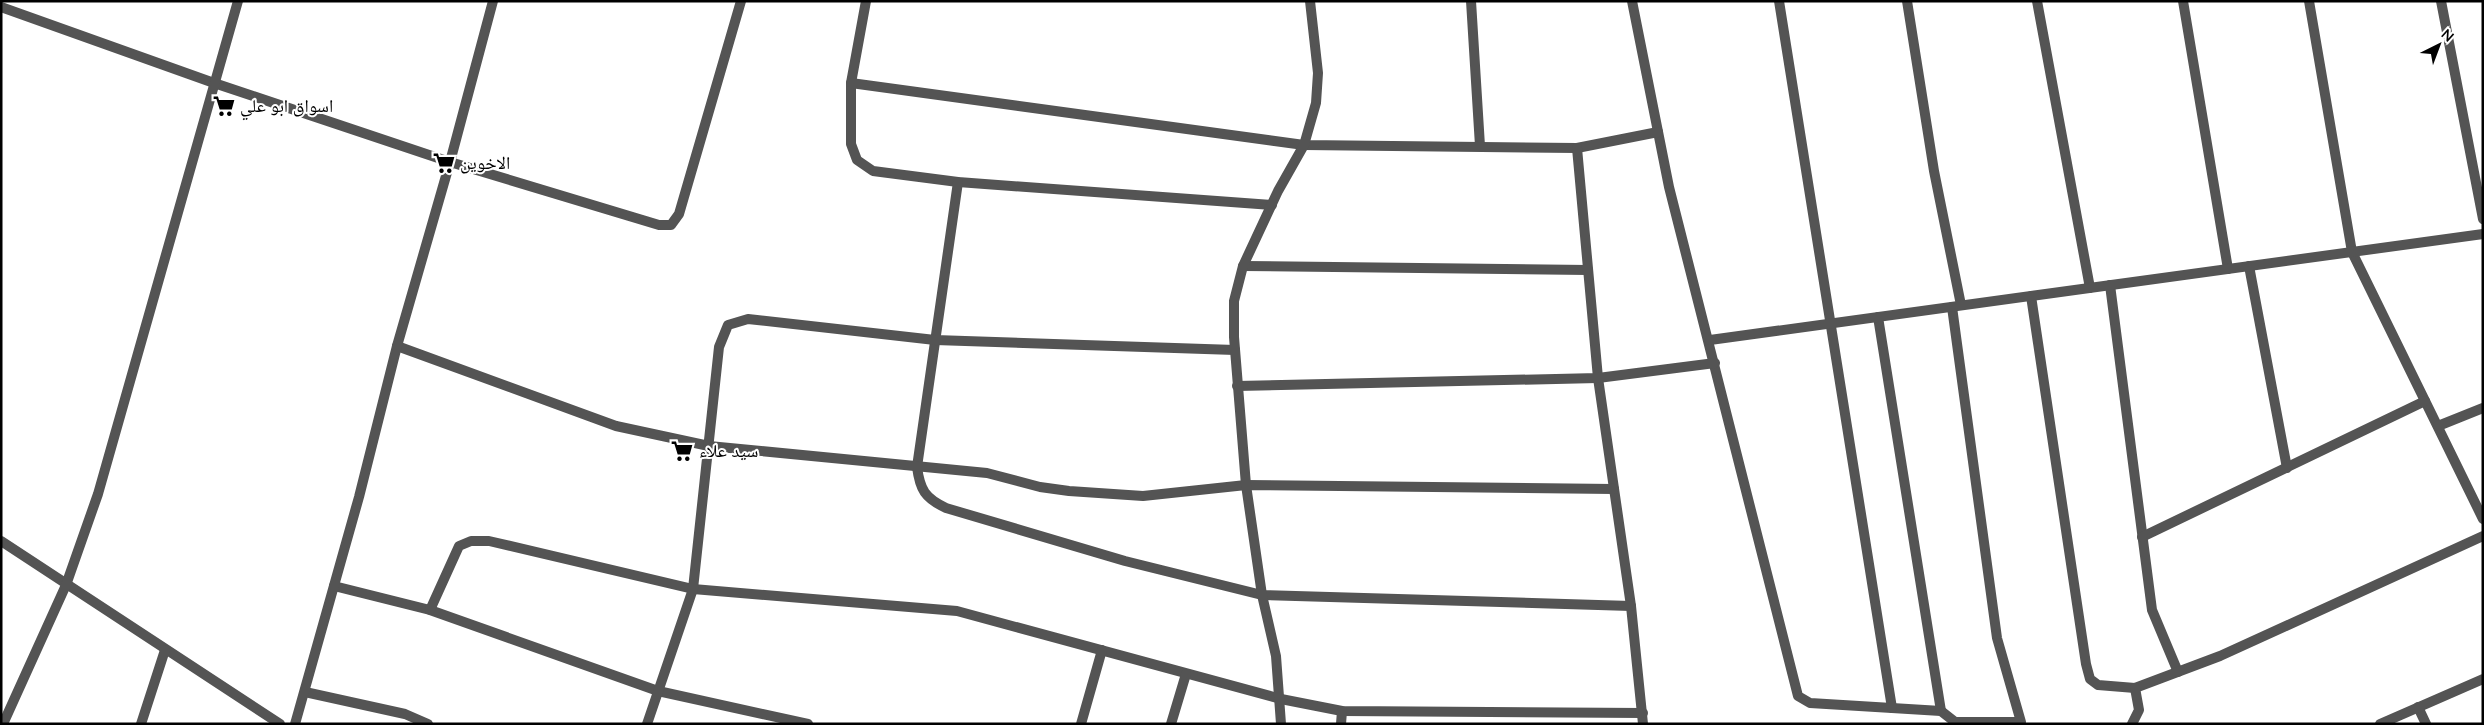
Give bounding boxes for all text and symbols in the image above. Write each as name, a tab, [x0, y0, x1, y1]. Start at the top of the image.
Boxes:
north arrow	[2414, 20, 2464, 70]
text: N	[2438, 25, 2458, 45]
supermarket icon: اسواق ابو علي	[211, 93, 237, 119]
place label: اسواق ابو علي	[240, 94, 333, 121]
supermarket icon: الاخوين	[431, 150, 457, 176]
place label: الاخوين	[460, 151, 510, 174]
supermarket icon: سيد علاء	[669, 438, 695, 464]
place label: سيد علاء	[699, 439, 758, 461]

